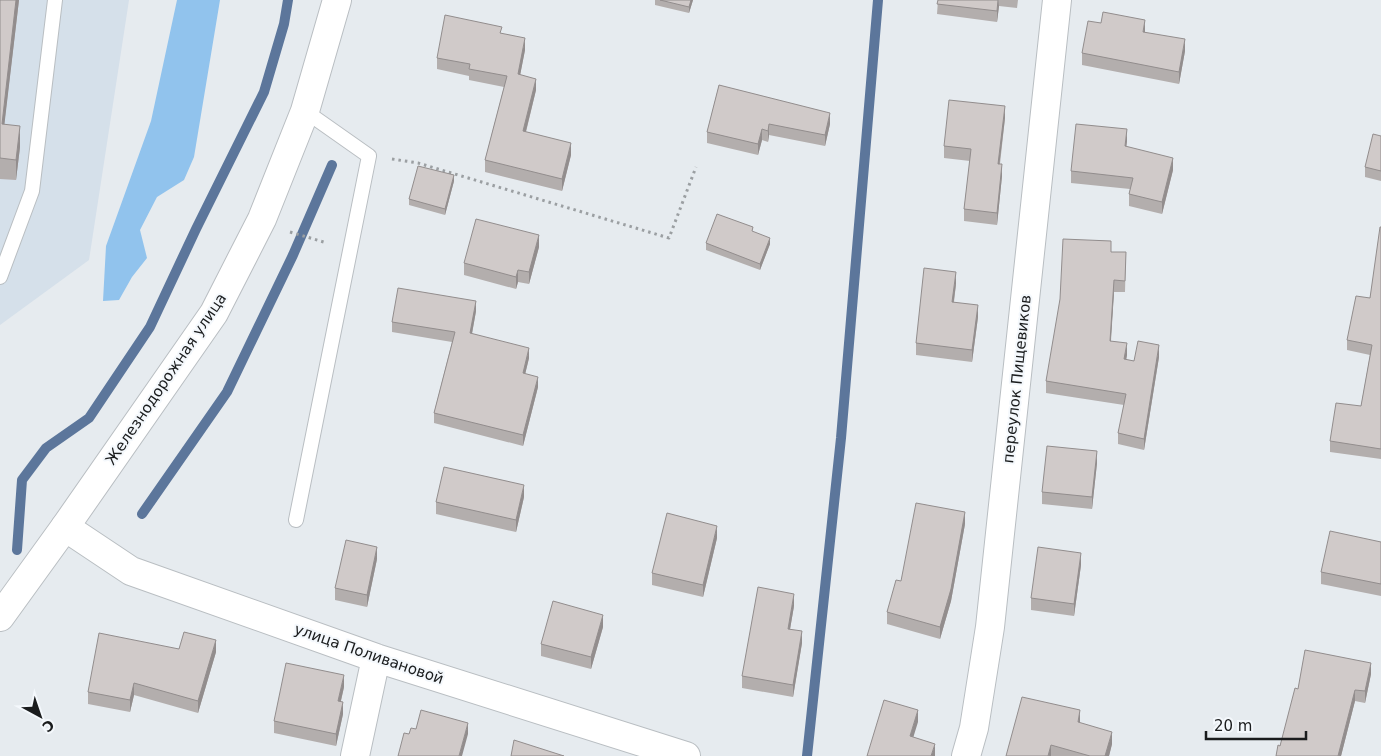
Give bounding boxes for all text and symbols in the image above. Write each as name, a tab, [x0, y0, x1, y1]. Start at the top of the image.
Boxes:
street label: Железнодорожная улица	[102, 290, 230, 468]
street label: переулок Пищевиков	[999, 294, 1035, 464]
street label: улица Поливановой	[292, 620, 446, 688]
north arrow	[15, 691, 65, 741]
scale bar	[1206, 708, 1306, 740]
text: С	[39, 717, 57, 735]
text: 20 m	[1214, 717, 1252, 735]

